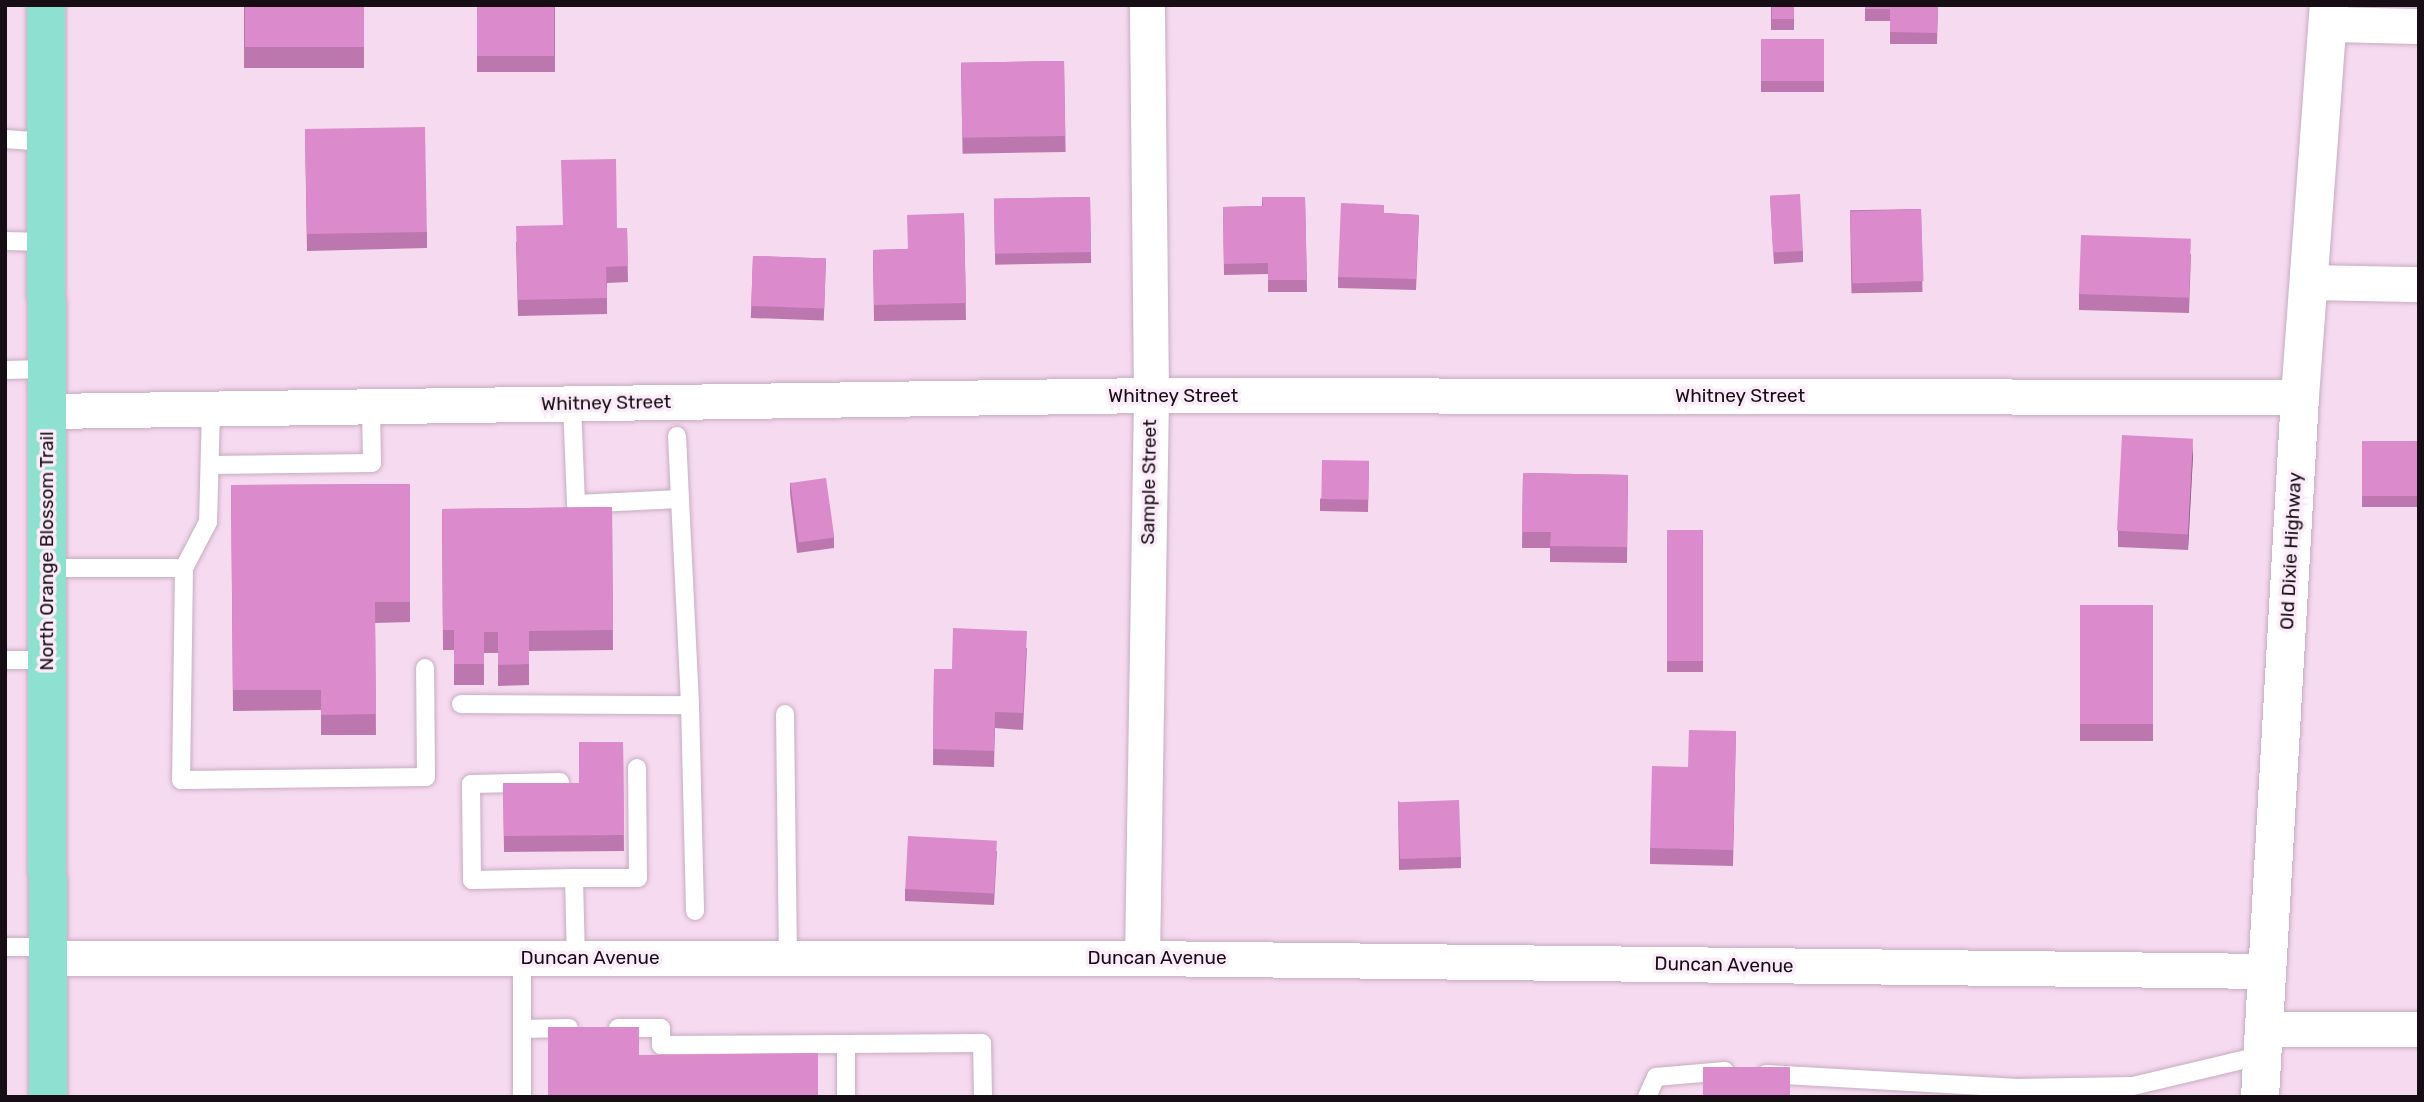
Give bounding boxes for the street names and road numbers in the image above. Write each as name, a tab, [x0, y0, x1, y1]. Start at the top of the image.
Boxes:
street label: Whitney Street	[1108, 385, 1238, 407]
street label: Whitney Street	[1675, 385, 1805, 407]
street label: Whitney Street	[540, 390, 672, 416]
street label: Sample Street	[1137, 419, 1161, 545]
street label: North Orange Blossom Trail	[36, 431, 58, 671]
street label: Old Dixie Highway	[2275, 472, 2307, 630]
street label: Duncan Avenue	[520, 947, 660, 969]
street label: Duncan Avenue	[1087, 947, 1227, 969]
street label: Duncan Avenue	[1654, 952, 1794, 978]

